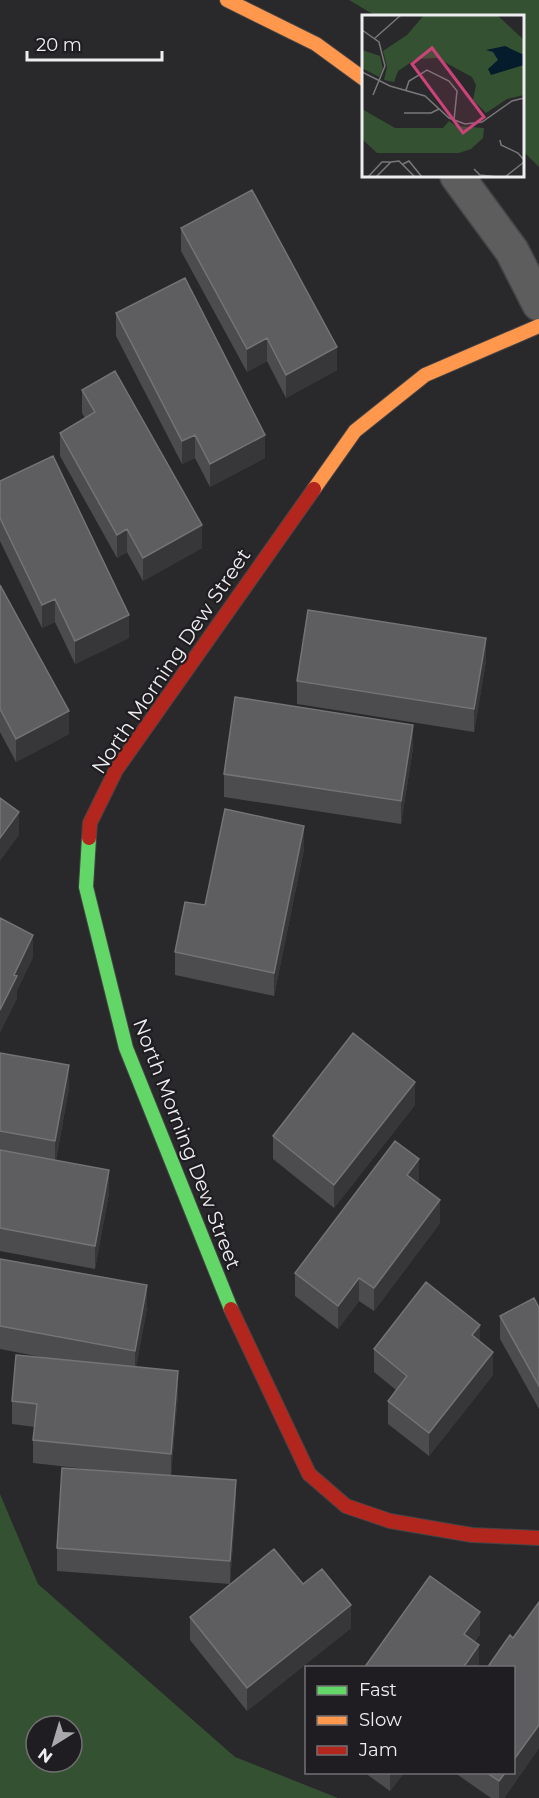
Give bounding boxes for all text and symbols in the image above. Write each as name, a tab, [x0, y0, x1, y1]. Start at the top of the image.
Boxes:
inset map	[362, 15, 524, 177]
scale bar	[27, 24, 162, 62]
text: 20 m	[36, 34, 82, 56]
street label: North Morning Dew Street	[87, 544, 255, 778]
street label: North Morning Dew Street	[128, 1015, 246, 1273]
legend	[305, 1666, 515, 1774]
text: Fast	[359, 1679, 397, 1701]
text: Slow	[359, 1709, 402, 1731]
north arrow	[24, 1714, 84, 1774]
text: Jam	[358, 1739, 398, 1761]
text: N	[34, 1744, 56, 1767]

